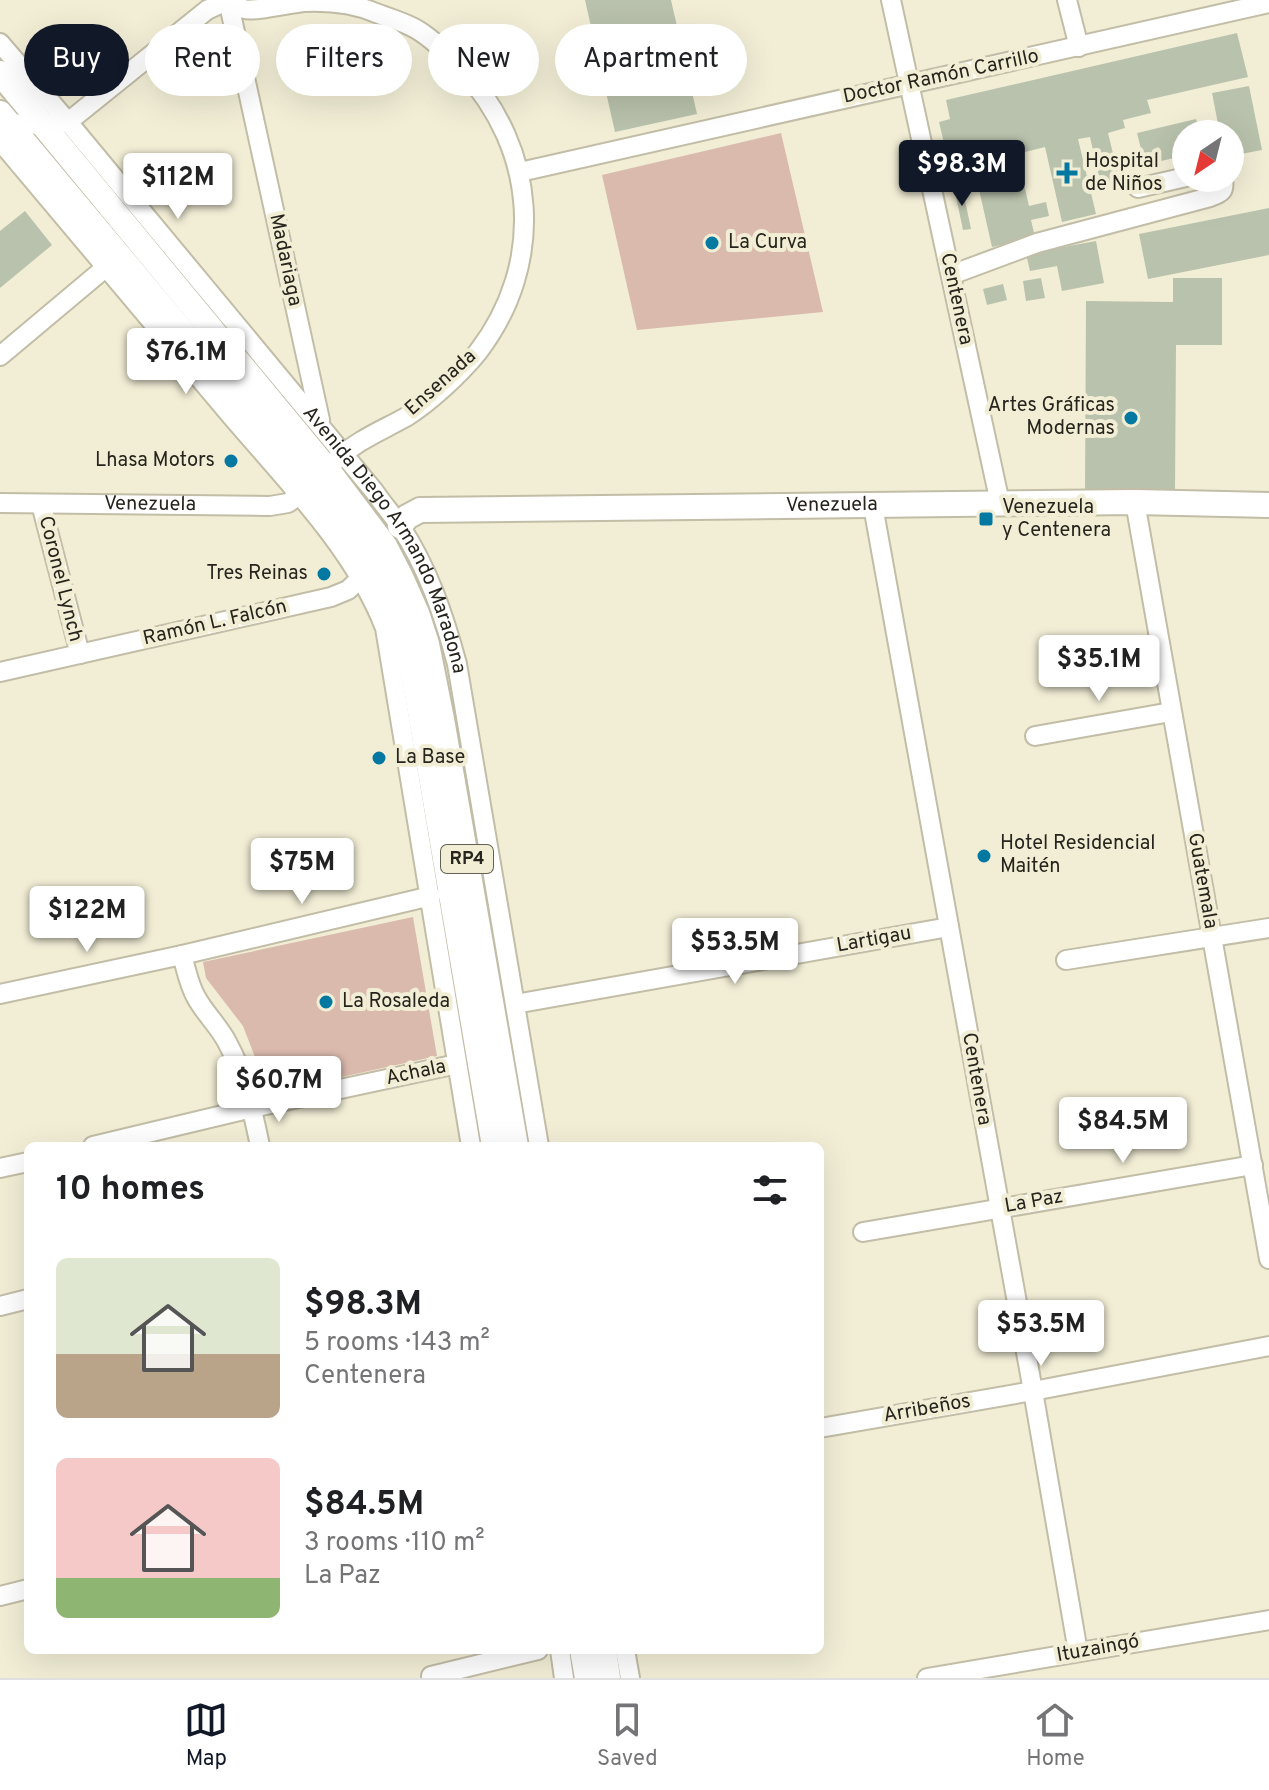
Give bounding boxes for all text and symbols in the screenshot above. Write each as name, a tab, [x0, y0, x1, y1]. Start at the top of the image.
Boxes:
chip: Buy	[24, 24, 129, 96]
chip: Rent	[145, 24, 260, 96]
chip: Filters	[276, 24, 412, 96]
chip: New	[428, 24, 539, 96]
chip: Apartment	[555, 24, 747, 96]
street label: Doctor Ramón Carrillo	[841, 44, 1041, 110]
north arrow	[1172, 120, 1244, 192]
map controls	[1172, 120, 1244, 192]
pin: $98.3M	[897, 140, 1027, 208]
text: $98.3M	[917, 149, 1007, 182]
place label: Hospital de Niños	[1085, 149, 1163, 198]
pin: $112M	[122, 153, 234, 221]
text: $112M	[141, 162, 215, 195]
marker: Hospital de Niños	[1056, 162, 1078, 184]
street label: Madariaga	[263, 211, 307, 309]
place label: La Curva	[728, 230, 807, 256]
marker: La Curva	[703, 234, 721, 252]
street label: Centenera	[934, 250, 978, 348]
pin: $76.1M	[121, 328, 251, 396]
text: $76.1M	[145, 337, 227, 370]
street label: Ensenada	[400, 344, 482, 422]
place label: Artes Gráficas Modernas	[988, 393, 1115, 442]
street label: Avenida Diego Armando Maradona	[296, 401, 471, 675]
marker: Artes Gráficas Modernas	[1122, 409, 1140, 427]
place label: Lhasa Motors	[95, 448, 215, 474]
marker: Lhasa Motors	[222, 452, 240, 470]
street label: Venezuela	[104, 491, 196, 518]
street label: Venezuela	[786, 492, 878, 519]
place label: Venezuela y Centenera	[1002, 495, 1111, 544]
marker: Venezuela y Centenera	[977, 510, 995, 528]
street label: Coronel Lynch	[32, 513, 88, 645]
place label: Tres Reinas	[206, 561, 308, 587]
marker: Tres Reinas	[315, 565, 333, 583]
street label: Ramón L. Falcón	[141, 594, 289, 652]
pin: $35.1M	[1034, 635, 1164, 703]
text: $35.1M	[1057, 644, 1141, 677]
place label: La Base	[395, 745, 465, 771]
marker: La Base	[370, 749, 388, 767]
place label: Hotel Residencial Maitén	[1000, 831, 1155, 880]
street label: Guatemala	[1181, 831, 1223, 931]
pin: $75M	[255, 838, 349, 906]
road number: RP4	[441, 845, 493, 873]
text: $75M	[269, 847, 335, 880]
marker: Hotel Residencial Maitén	[975, 847, 993, 865]
pin: $122M	[31, 886, 143, 954]
text: $122M	[48, 895, 126, 928]
pin: $53.5M	[670, 918, 800, 986]
street label: Lartigau	[835, 921, 913, 959]
text: $53.5M	[690, 927, 780, 960]
place label: La Rosaleda	[342, 989, 450, 1015]
marker: La Rosaleda	[317, 993, 335, 1011]
street label: Centenera	[955, 1031, 997, 1127]
street label: Achala	[383, 1054, 449, 1092]
pin: $60.7M	[214, 1056, 344, 1124]
text: $60.7M	[235, 1065, 323, 1098]
pin: $84.5M	[1058, 1097, 1188, 1165]
text: $84.5M	[1077, 1106, 1169, 1139]
icon: filters	[748, 1168, 792, 1212]
text: 10 homes	[56, 1169, 205, 1212]
street label: La Paz	[1003, 1184, 1065, 1220]
text: $98.3M	[304, 1284, 422, 1327]
icon: home	[120, 1290, 216, 1386]
pin: $53.5M	[976, 1300, 1106, 1368]
text: $53.5M	[996, 1309, 1086, 1342]
text: 5 rooms · 143 m²	[304, 1327, 490, 1360]
text: Centenera	[304, 1360, 426, 1393]
street label: Arribeños	[881, 1389, 973, 1429]
text: $84.5M	[304, 1484, 424, 1527]
icon: home	[120, 1490, 216, 1586]
text: 3 rooms · 110 m²	[304, 1527, 485, 1560]
text: La Paz	[304, 1560, 381, 1593]
street label: Ituzaingó	[1055, 1629, 1141, 1669]
tab: Map	[184, 1698, 228, 1773]
tab: Saved	[597, 1698, 658, 1773]
tab: Home	[1026, 1698, 1085, 1773]

